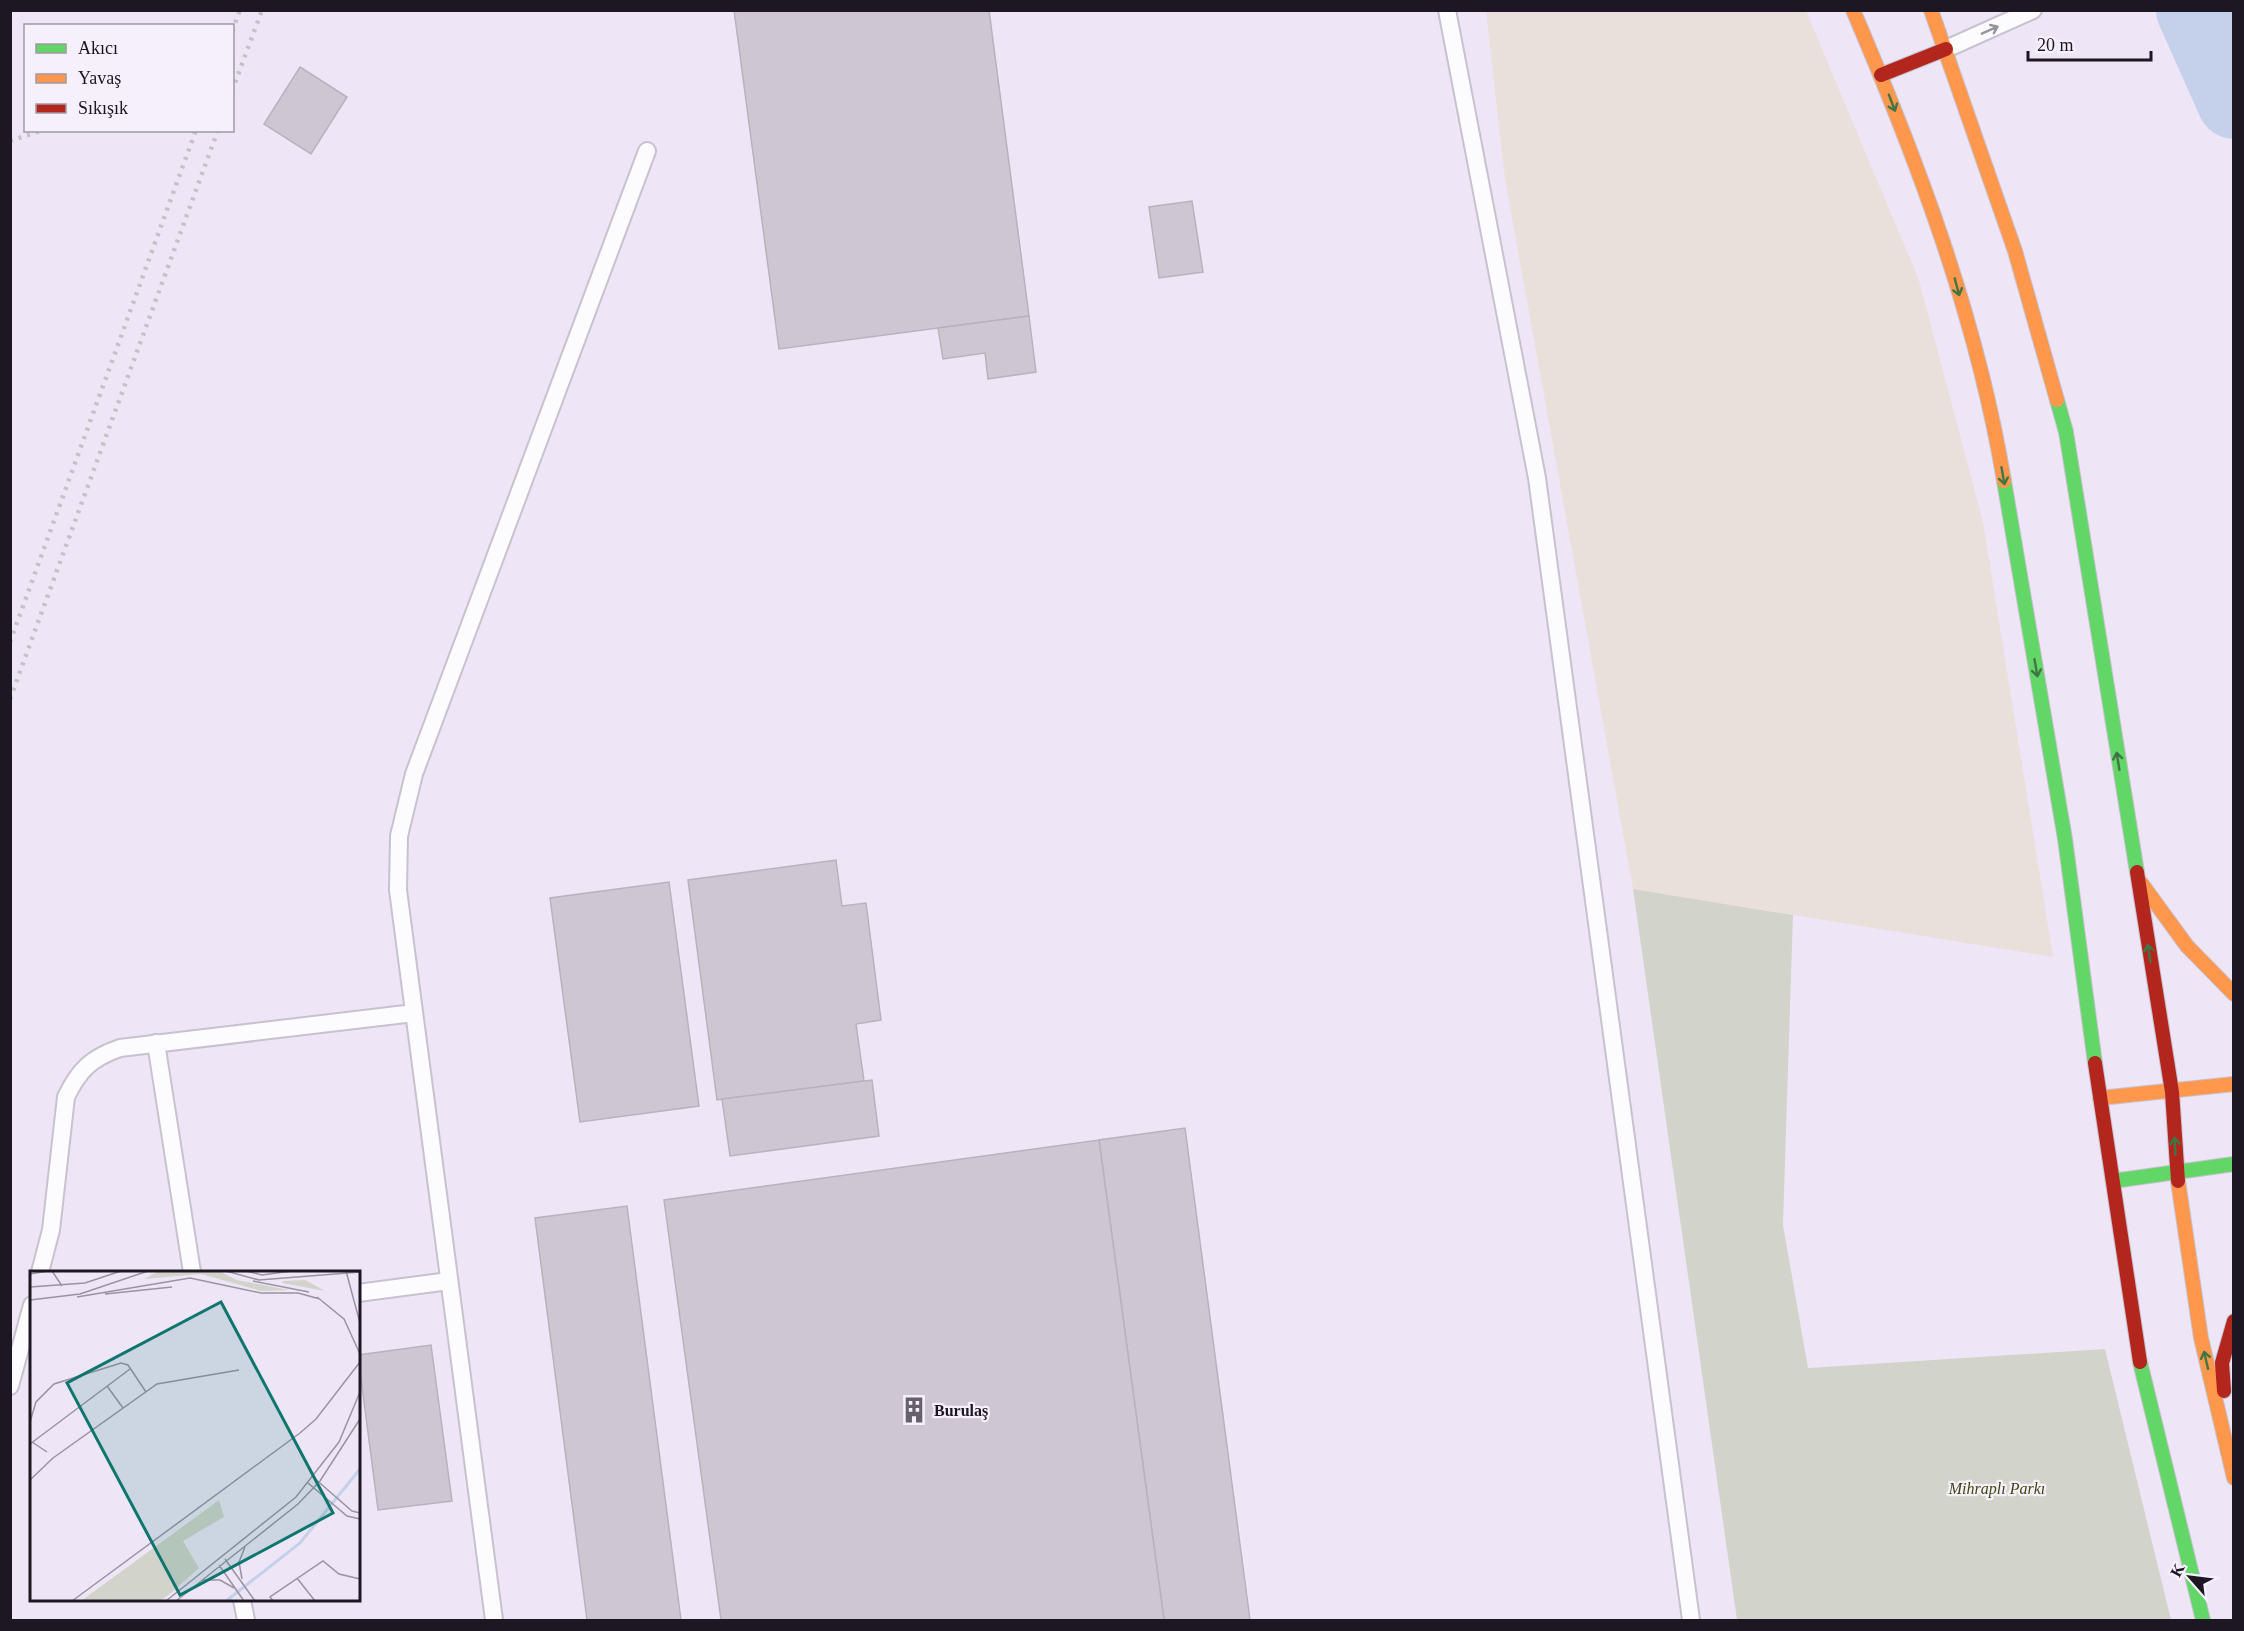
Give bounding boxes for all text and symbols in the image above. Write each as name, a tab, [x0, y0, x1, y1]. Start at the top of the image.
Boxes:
legend	[24, 24, 234, 132]
one-way arrow	[1980, 24, 1998, 35]
scale bar	[2028, 24, 2151, 62]
text: 20 m	[2037, 35, 2074, 55]
text: Akıcı	[78, 38, 118, 58]
text: Yavaş	[78, 68, 121, 88]
one-way arrow	[1887, 93, 1898, 112]
text: Sıkışık	[78, 98, 128, 118]
one-way arrow	[1952, 277, 1963, 296]
one-way arrow	[1998, 466, 2009, 485]
one-way arrow	[2031, 658, 2042, 677]
one-way arrow	[2113, 751, 2124, 771]
one-way arrow	[2144, 944, 2155, 964]
one-way arrow	[2169, 1137, 2180, 1157]
inset map	[30, 1271, 360, 1601]
one-way arrow	[2199, 1351, 2211, 1370]
building icon: Burulaş	[899, 1395, 929, 1425]
place label: Burulaş	[934, 1402, 988, 1420]
park label: Mihraplı Parkı	[1948, 1480, 2045, 1498]
north arrow	[2160, 1547, 2220, 1607]
text: K	[2167, 1560, 2188, 1580]

